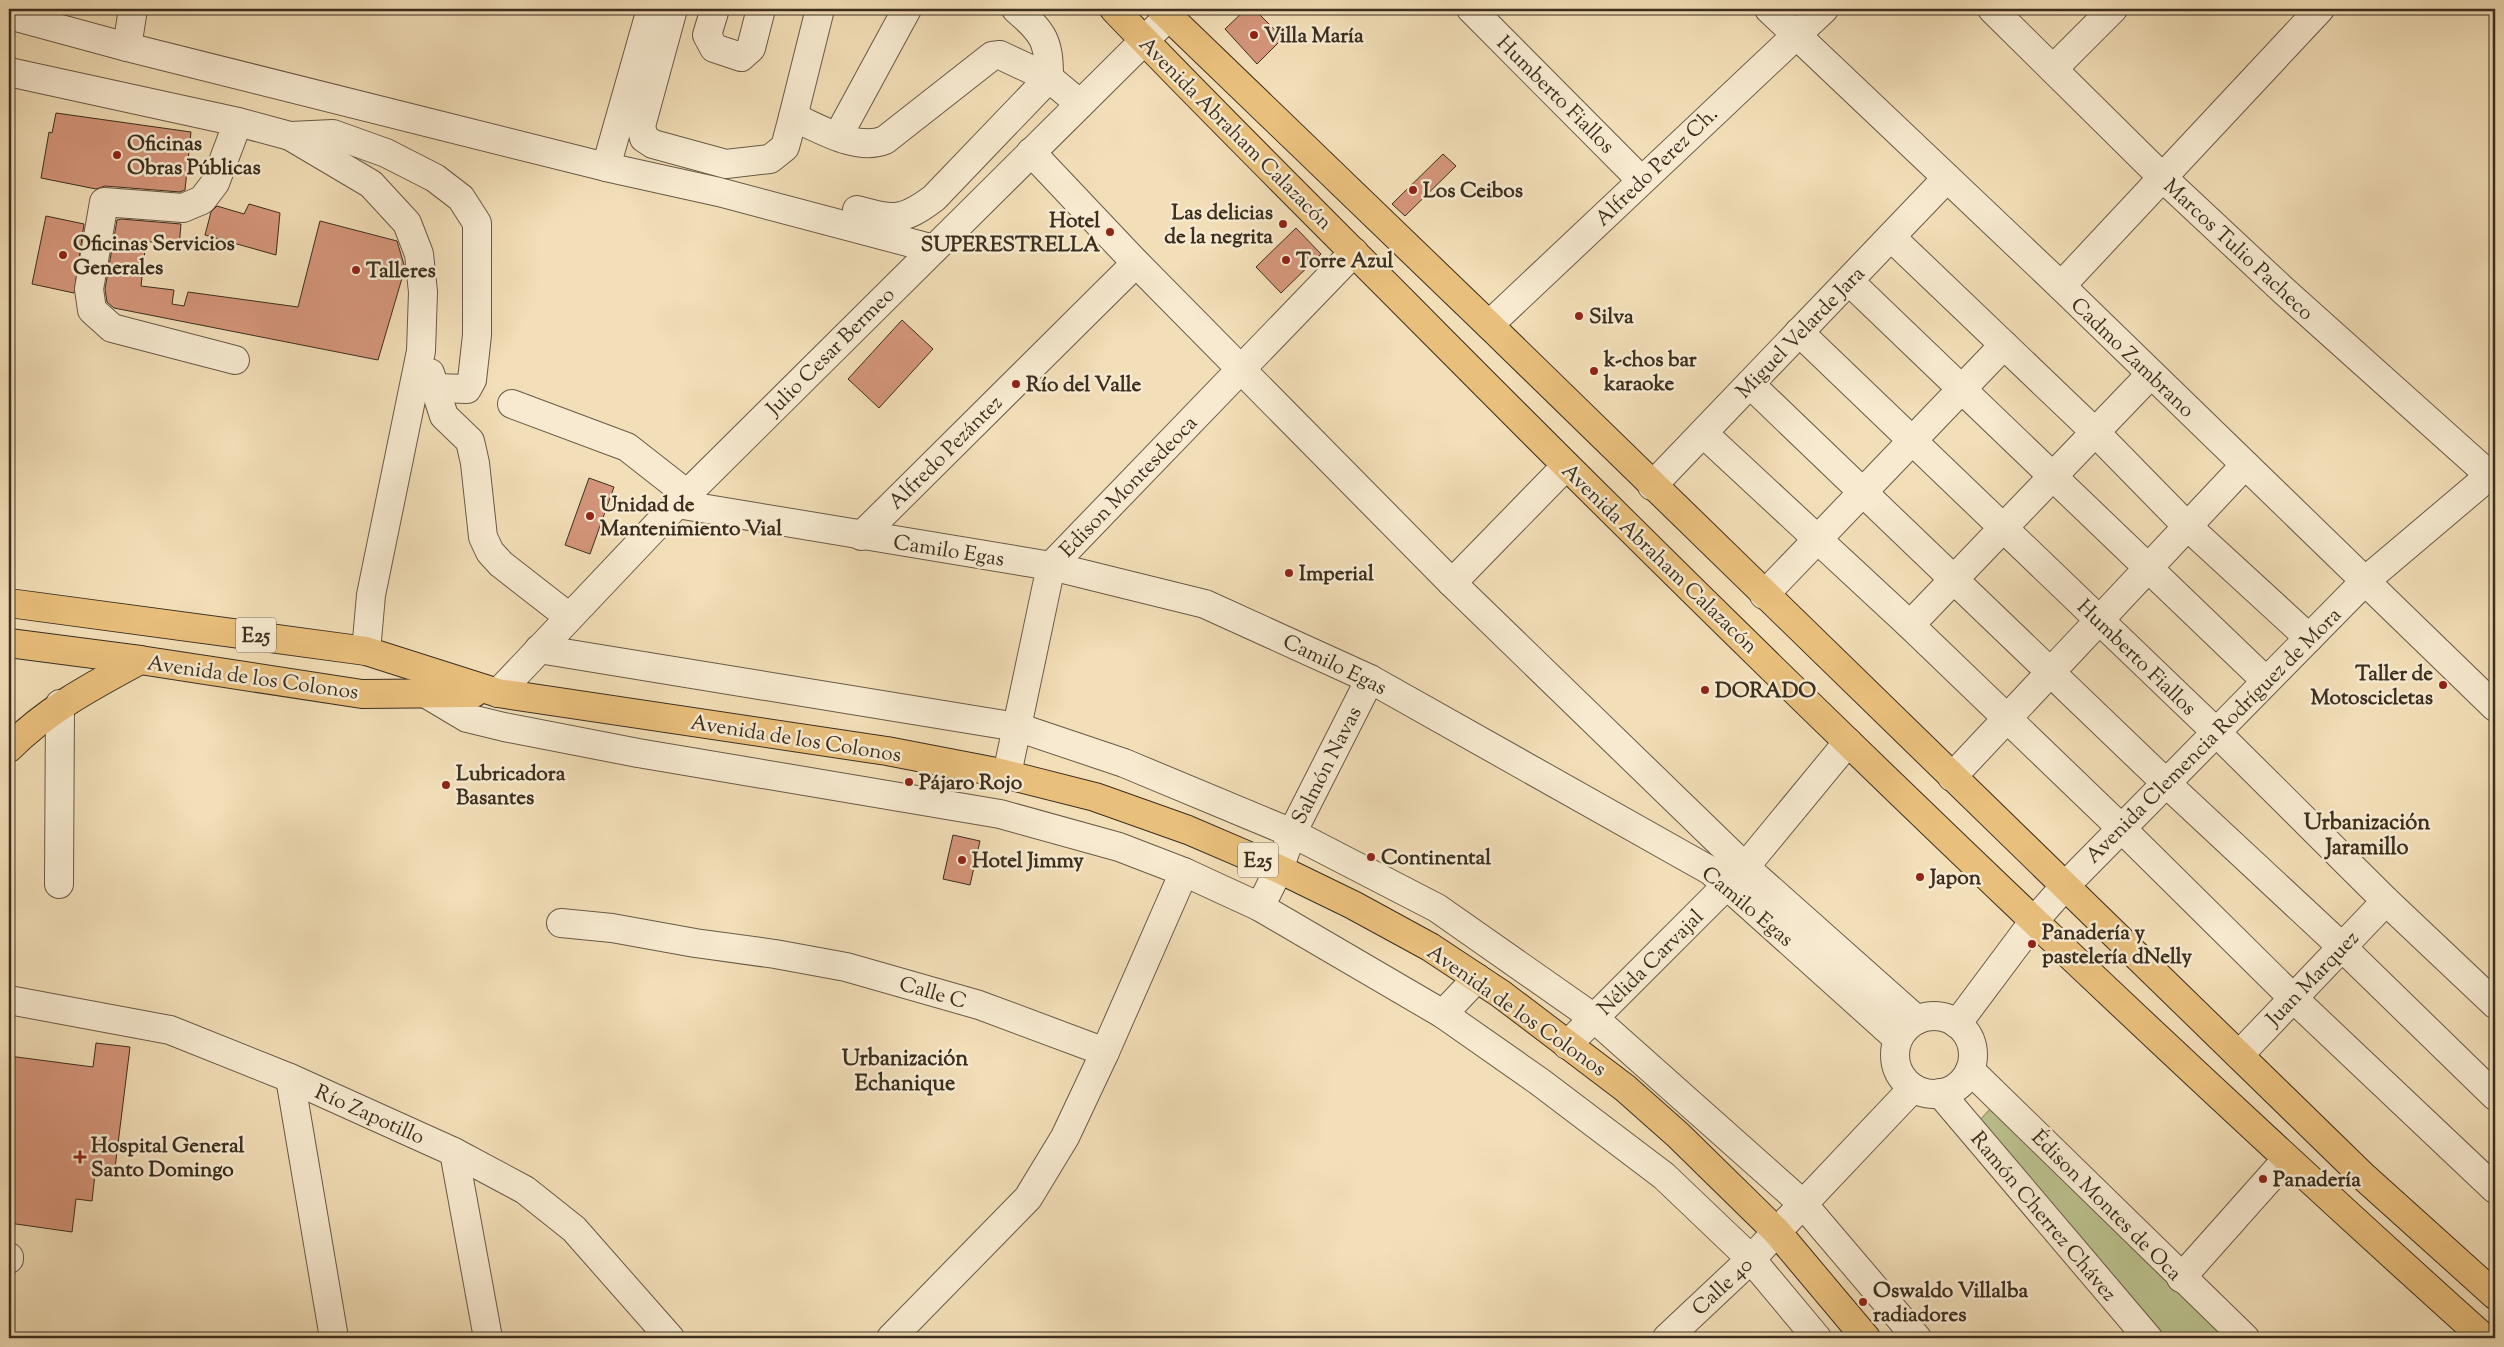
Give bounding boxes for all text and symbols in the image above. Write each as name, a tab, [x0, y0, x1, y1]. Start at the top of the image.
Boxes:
place label: Villa María	[1264, 22, 1364, 52]
marker: Villa María	[1248, 29, 1260, 41]
street label: Humberto Fiallos	[1489, 30, 1620, 161]
street label: Avenida Abraham Calazacón	[1131, 31, 1338, 238]
street label: Alfredo Perez Ch.	[1589, 101, 1726, 234]
place label: Oficinas Obras Públicas	[127, 130, 261, 184]
marker: Oficinas Obras Públicas	[111, 149, 123, 161]
street label: Marcos Tulio Pacheco	[2156, 173, 2320, 328]
place label: Los Ceibos	[1423, 177, 1523, 207]
marker: Los Ceibos	[1407, 184, 1419, 196]
place label: Las delicias de la negrita	[1164, 199, 1273, 253]
place label: Hotel SUPERESTRELLA	[921, 207, 1101, 261]
marker: Las delicias de la negrita	[1277, 218, 1289, 230]
marker: Hotel SUPERESTRELLA	[1104, 226, 1116, 238]
place label: Oficinas Servicios Generales	[73, 230, 235, 284]
place label: Torre Azul	[1296, 247, 1393, 277]
marker: Oficinas Servicios Generales	[57, 249, 69, 261]
marker: Torre Azul	[1280, 254, 1292, 266]
place label: Talleres	[366, 257, 436, 287]
street label: Miguel Velarde Jara	[1730, 260, 1873, 406]
marker: Talleres	[350, 264, 362, 276]
street label: Julio Cesar Bermeo	[760, 281, 903, 424]
street label: Cadmo Zambrano	[2063, 291, 2200, 426]
place label: Silva	[1589, 303, 1634, 333]
marker: Silva	[1573, 310, 1585, 322]
place label: k-chos bar karaoke	[1603, 346, 1697, 400]
marker: k-chos bar karaoke	[1588, 365, 1600, 377]
place label: Río del Valle	[1026, 371, 1141, 401]
marker: Río del Valle	[1010, 378, 1022, 390]
street label: Alfredo Pezántez	[882, 389, 1010, 517]
street label: Edison Montesdeoca	[1054, 409, 1205, 565]
street label: Avenida Abraham Calazacón	[1554, 457, 1764, 661]
place label: Unidad de Mantenimiento Vial	[600, 491, 782, 545]
marker: Unidad de Mantenimiento Vial	[584, 510, 596, 522]
street label: Camilo Egas	[891, 528, 1006, 576]
place label: Imperial	[1299, 560, 1374, 590]
marker: Imperial	[1283, 567, 1295, 579]
street label: Humberto Fiallos	[2069, 593, 2202, 724]
street label: Avenida Clemencia Rodríguez de Mora	[2080, 601, 2349, 871]
road number: E25	[236, 618, 276, 652]
street label: Camilo Egas	[1277, 628, 1391, 704]
street label: Avenida de los Colonos	[145, 649, 360, 709]
place label: Taller de Motoscicletas	[2311, 660, 2433, 714]
place label: DORADO	[1715, 677, 1816, 707]
marker: Taller de Motoscicletas	[2437, 679, 2449, 691]
marker: DORADO	[1699, 684, 1711, 696]
street label: Salmón Navas	[1285, 702, 1370, 830]
street label: Avenida de los Colonos	[688, 709, 903, 771]
place label: Lubricadora Basantes	[456, 760, 566, 814]
place label: Pájaro Rojo	[919, 769, 1023, 799]
marker: Pájaro Rojo	[903, 776, 915, 788]
marker: Lubricadora Basantes	[440, 779, 452, 791]
district label: Urbanización Jaramillo	[2304, 808, 2430, 865]
road number: E25	[1238, 842, 1278, 878]
place label: Continental	[1381, 844, 1491, 874]
place label: Hotel Jimmy	[972, 847, 1084, 877]
marker: Continental	[1365, 851, 1377, 863]
marker: Hotel Jimmy	[956, 854, 968, 866]
street label: Camilo Egas	[1694, 860, 1799, 955]
place label: Japon	[1928, 864, 1982, 894]
marker: Japon	[1914, 871, 1926, 883]
street label: Nélida Carvajal	[1591, 903, 1711, 1023]
place label: Panadería y pastelería dNelly	[2042, 919, 2192, 973]
street label: Juan Marquez	[2259, 925, 2367, 1035]
street label: Avenida de los Colonos	[1420, 938, 1612, 1085]
marker: Panadería y pastelería dNelly	[2026, 938, 2038, 950]
street label: Calle C	[895, 970, 970, 1018]
district label: Urbanización Echanique	[842, 1044, 968, 1101]
street label: Río Zapotillo	[309, 1078, 429, 1153]
street label: Édison Montes de Oca	[2023, 1124, 2188, 1289]
street label: Ramón Cherrez Chávez	[1962, 1126, 2123, 1309]
place label: Hospital General Santo Domingo	[91, 1132, 245, 1186]
marker: Hospital General Santo Domingo	[73, 1150, 87, 1164]
place label: Panadería	[2273, 1166, 2361, 1196]
marker: Panadería	[2257, 1173, 2269, 1185]
street label: Calle 40	[1686, 1251, 1761, 1324]
place label: Oswaldo Villalba radiadores	[1873, 1277, 2028, 1331]
marker: Oswaldo Villalba radiadores	[1857, 1296, 1869, 1308]

